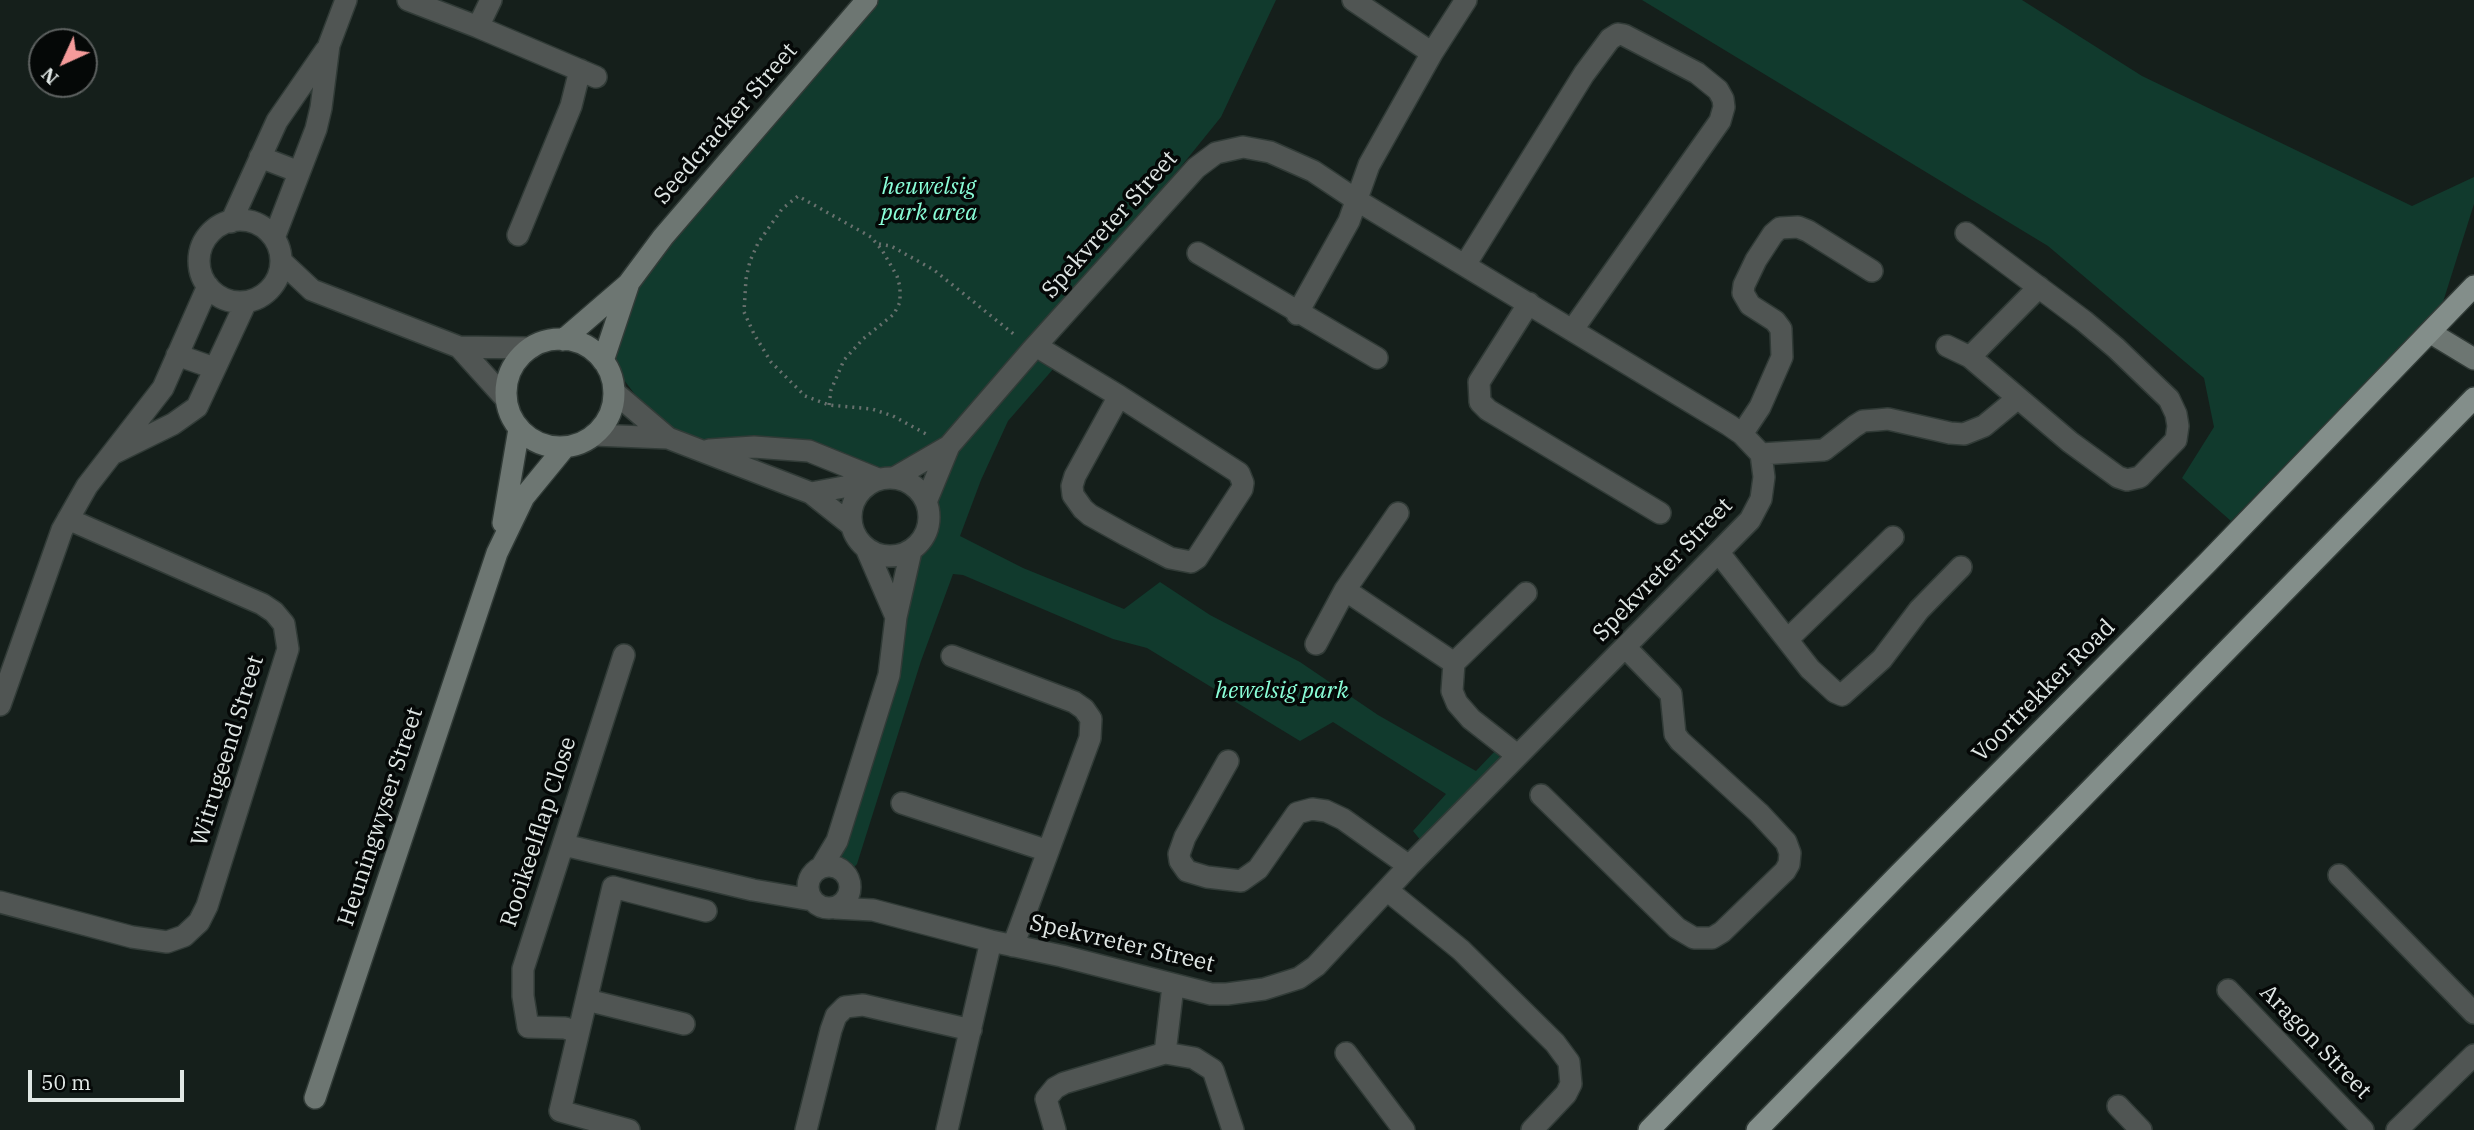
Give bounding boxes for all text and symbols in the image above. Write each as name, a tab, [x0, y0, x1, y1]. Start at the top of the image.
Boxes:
north arrow	[28, 28, 98, 98]
street label: Seedcracker Street	[649, 38, 803, 210]
text: N	[36, 63, 63, 90]
street label: Spekvreter Street	[1037, 146, 1183, 304]
park label: heuwelsig park area	[881, 173, 977, 227]
street label: Spekvreter Street	[1587, 492, 1739, 648]
street label: Voortrekker Road	[1967, 614, 2121, 768]
street label: Witrugeend Street	[186, 652, 270, 850]
park label: hewelsig park	[1215, 677, 1349, 705]
street label: Heuningwyser Street	[333, 704, 429, 930]
street label: Rooikeelflap Close	[495, 734, 583, 930]
street label: Spekvreter Street	[1027, 909, 1217, 979]
street label: Aragon Street	[2254, 979, 2376, 1105]
scale bar	[32, 1056, 187, 1100]
text: 50 m	[41, 1068, 91, 1096]

